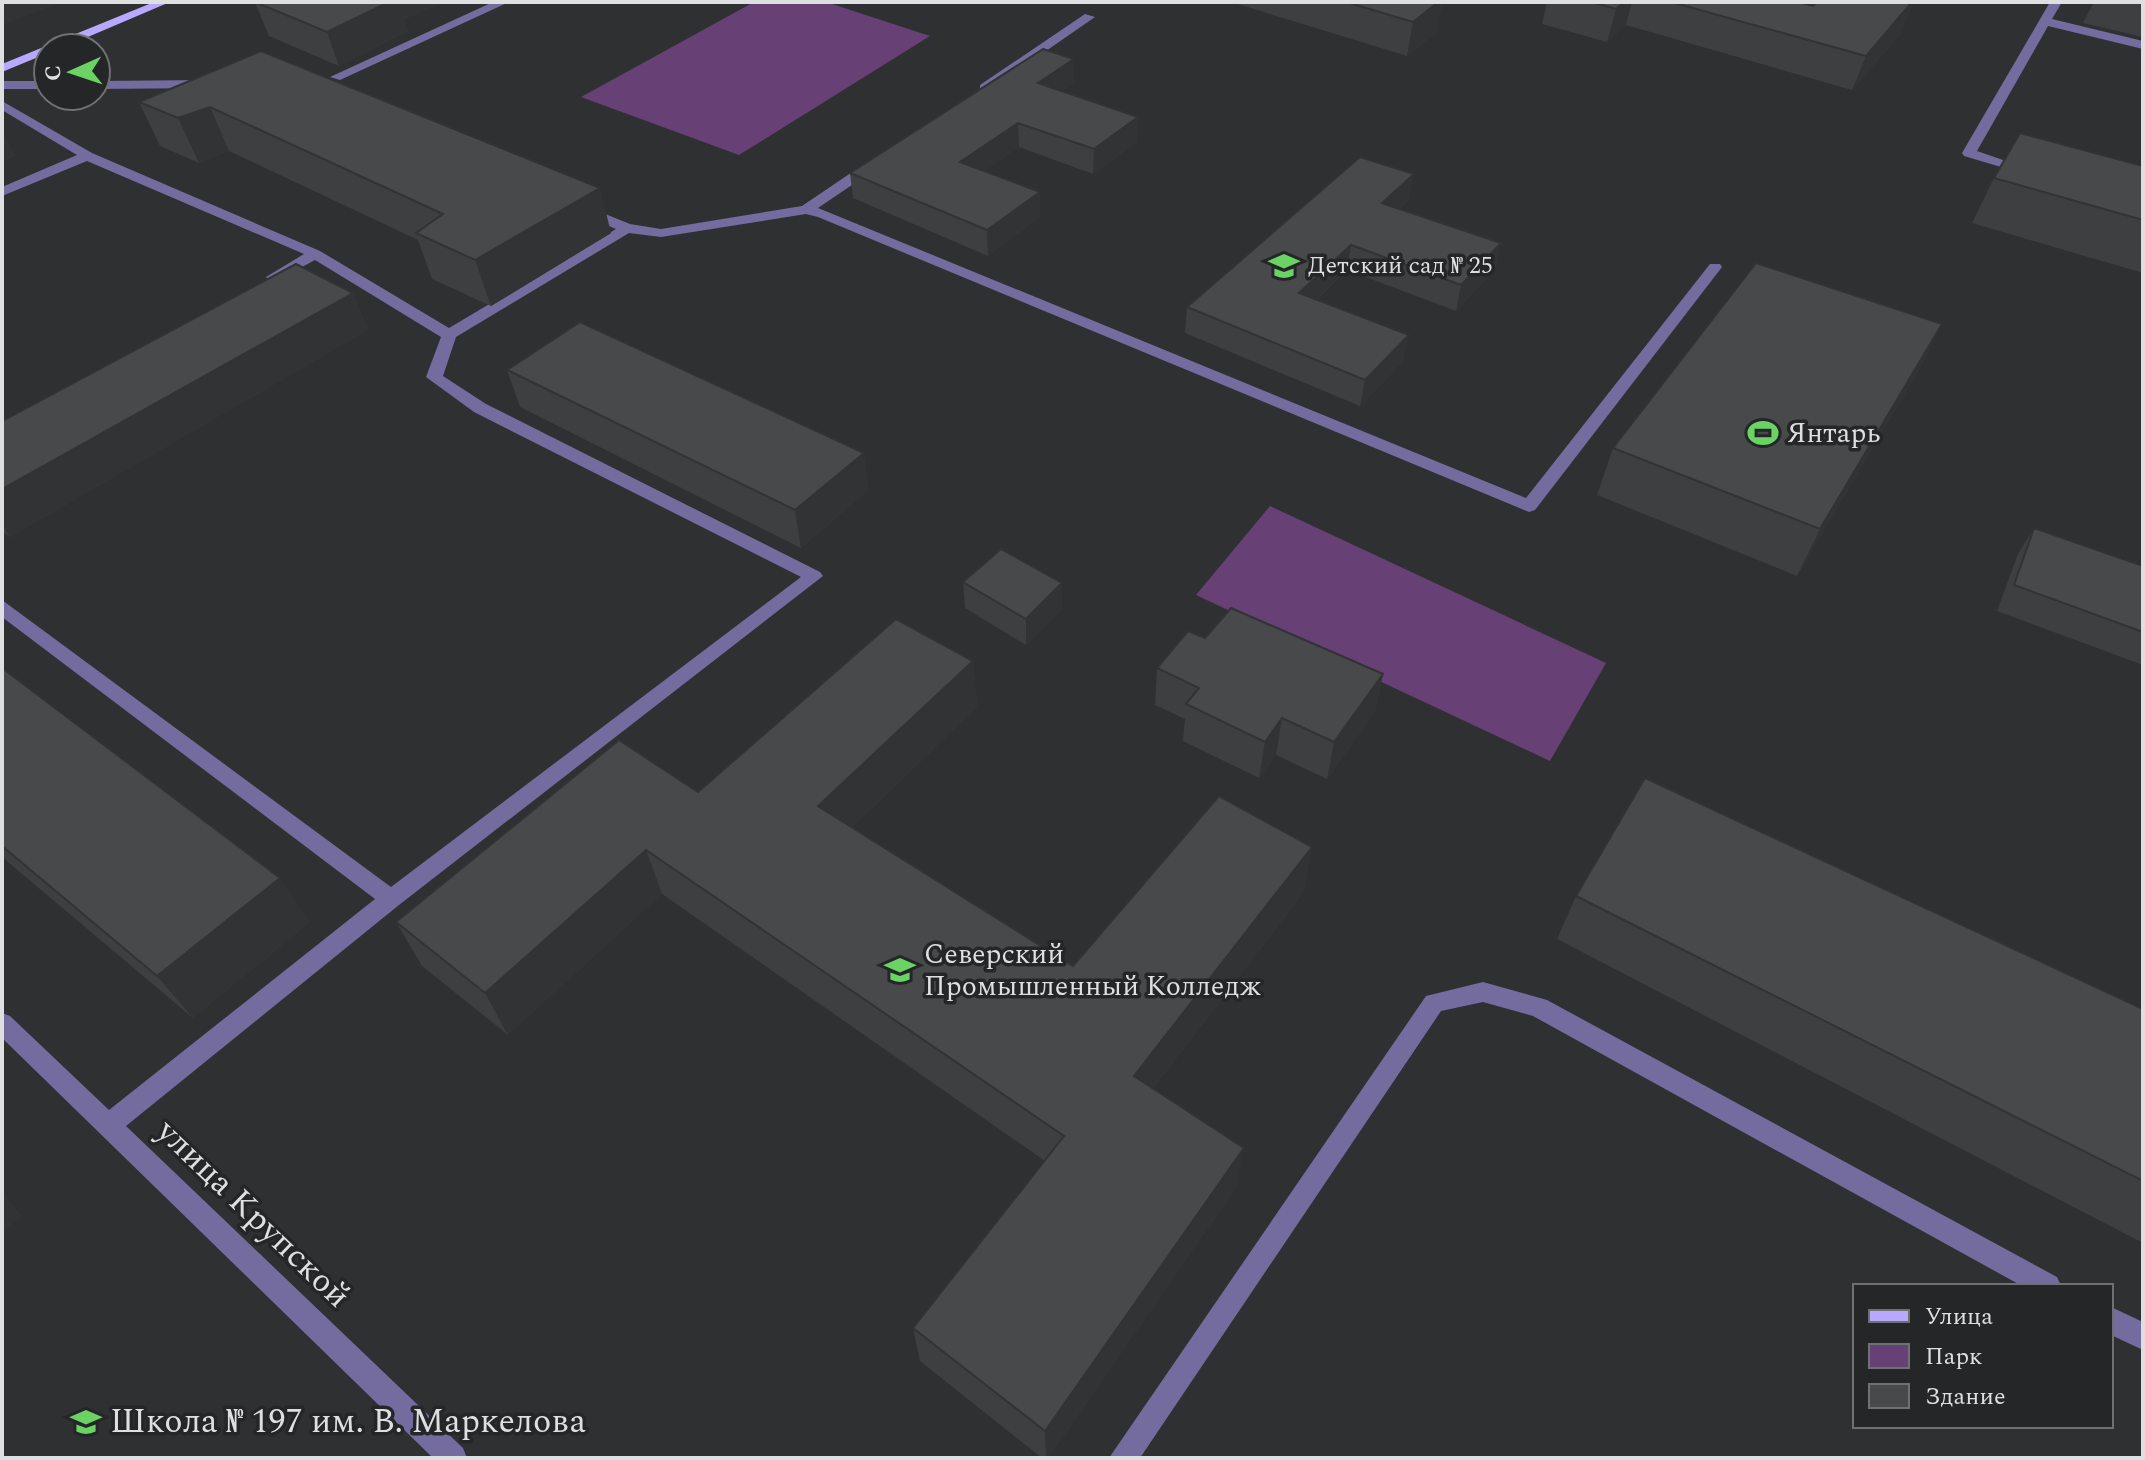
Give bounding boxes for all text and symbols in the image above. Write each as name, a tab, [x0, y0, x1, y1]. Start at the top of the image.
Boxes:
north arrow	[32, 32, 112, 112]
text: С	[37, 64, 70, 82]
place label: Детский сад № 25	[1308, 248, 1493, 284]
school or university icon: Детский сад № 25	[1267, 249, 1301, 283]
place label: Янтарь	[1787, 412, 1880, 455]
sports icon: Янтарь	[1746, 416, 1780, 450]
place label: Северский Промышленный Колледж	[924, 933, 1261, 1008]
school or university icon: Северский Промышленный Колледж	[883, 953, 917, 987]
street label: улица Крупской	[143, 1107, 362, 1321]
legend	[1853, 1284, 2113, 1428]
text: Улица	[1925, 1299, 1993, 1335]
text: Парк	[1925, 1339, 1982, 1375]
text: Здание	[1925, 1379, 2006, 1415]
place label: Школа № 197 им. В. Маркелова	[110, 1396, 586, 1448]
school or university icon: Школа № 197 им. В. Маркелова	[69, 1405, 103, 1439]

